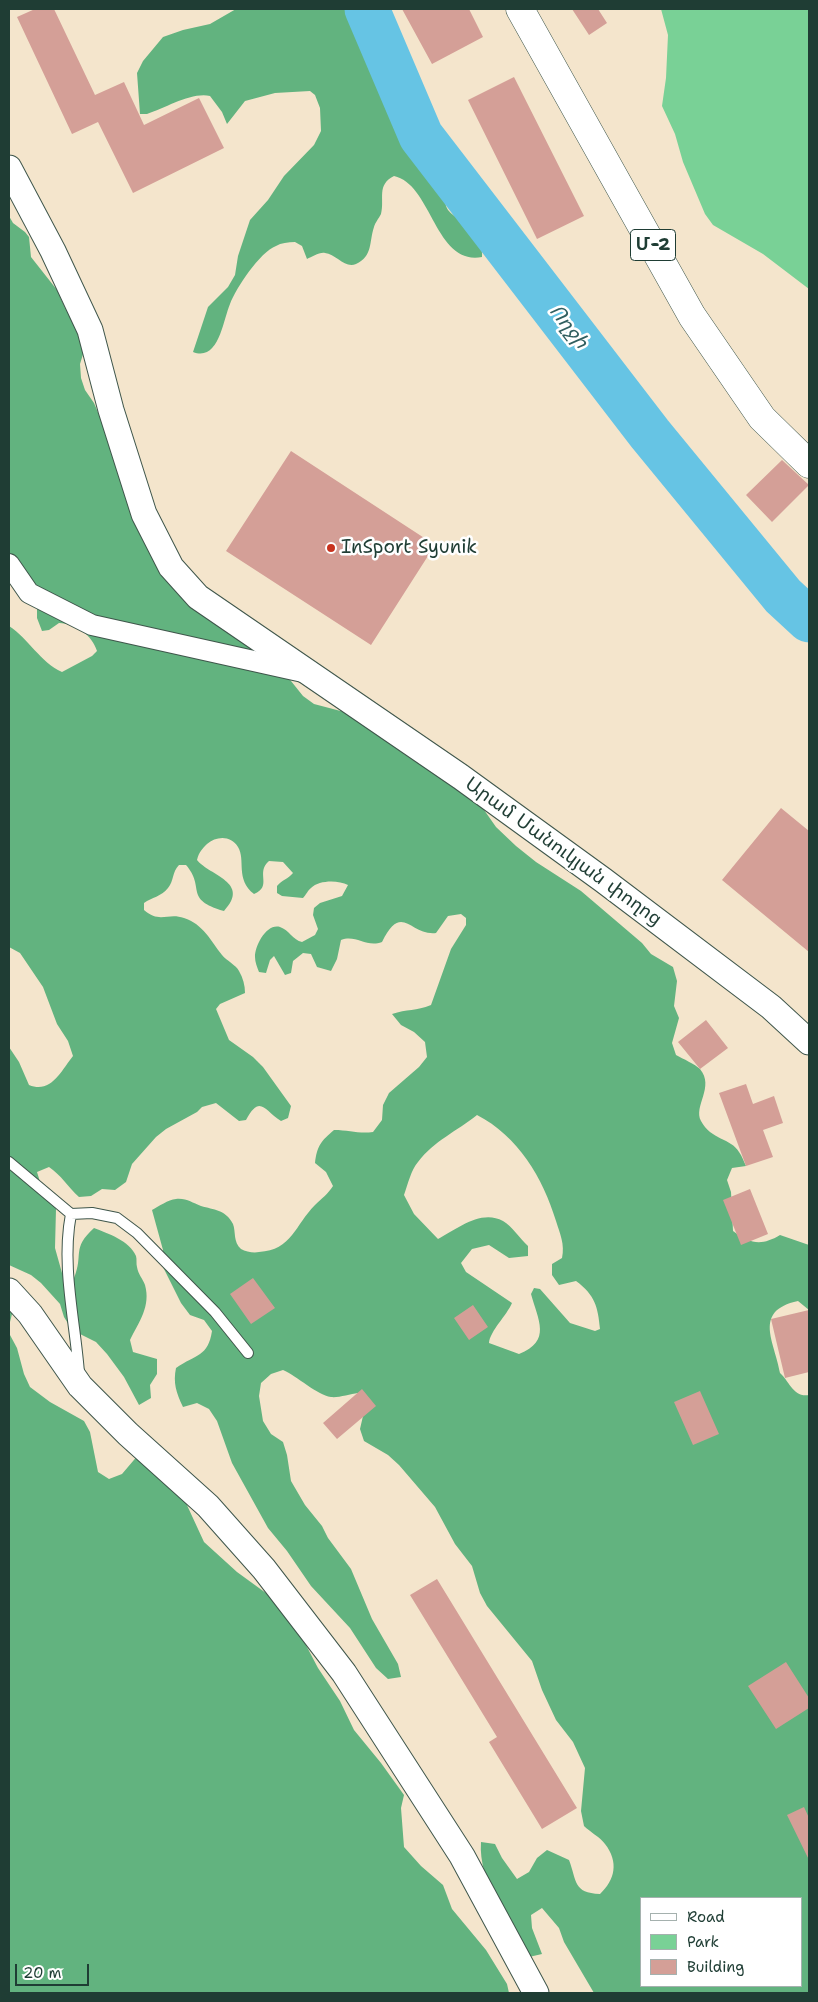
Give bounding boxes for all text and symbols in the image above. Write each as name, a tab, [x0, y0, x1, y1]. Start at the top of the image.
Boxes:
road number: Մ-2	[630, 230, 676, 260]
water label: Ողջի	[543, 300, 593, 354]
place label: InSport Syunik	[341, 537, 477, 559]
marker: InSport Syunik	[325, 542, 337, 554]
street label: Արամ Մանուկյան փողոց	[460, 773, 666, 931]
legend	[640, 1897, 803, 1987]
text: Road	[687, 1907, 725, 1927]
text: Park	[687, 1932, 719, 1952]
scale bar	[18, 1954, 91, 1986]
text: Building	[687, 1957, 744, 1977]
text: 20 m	[23, 1963, 62, 1983]

